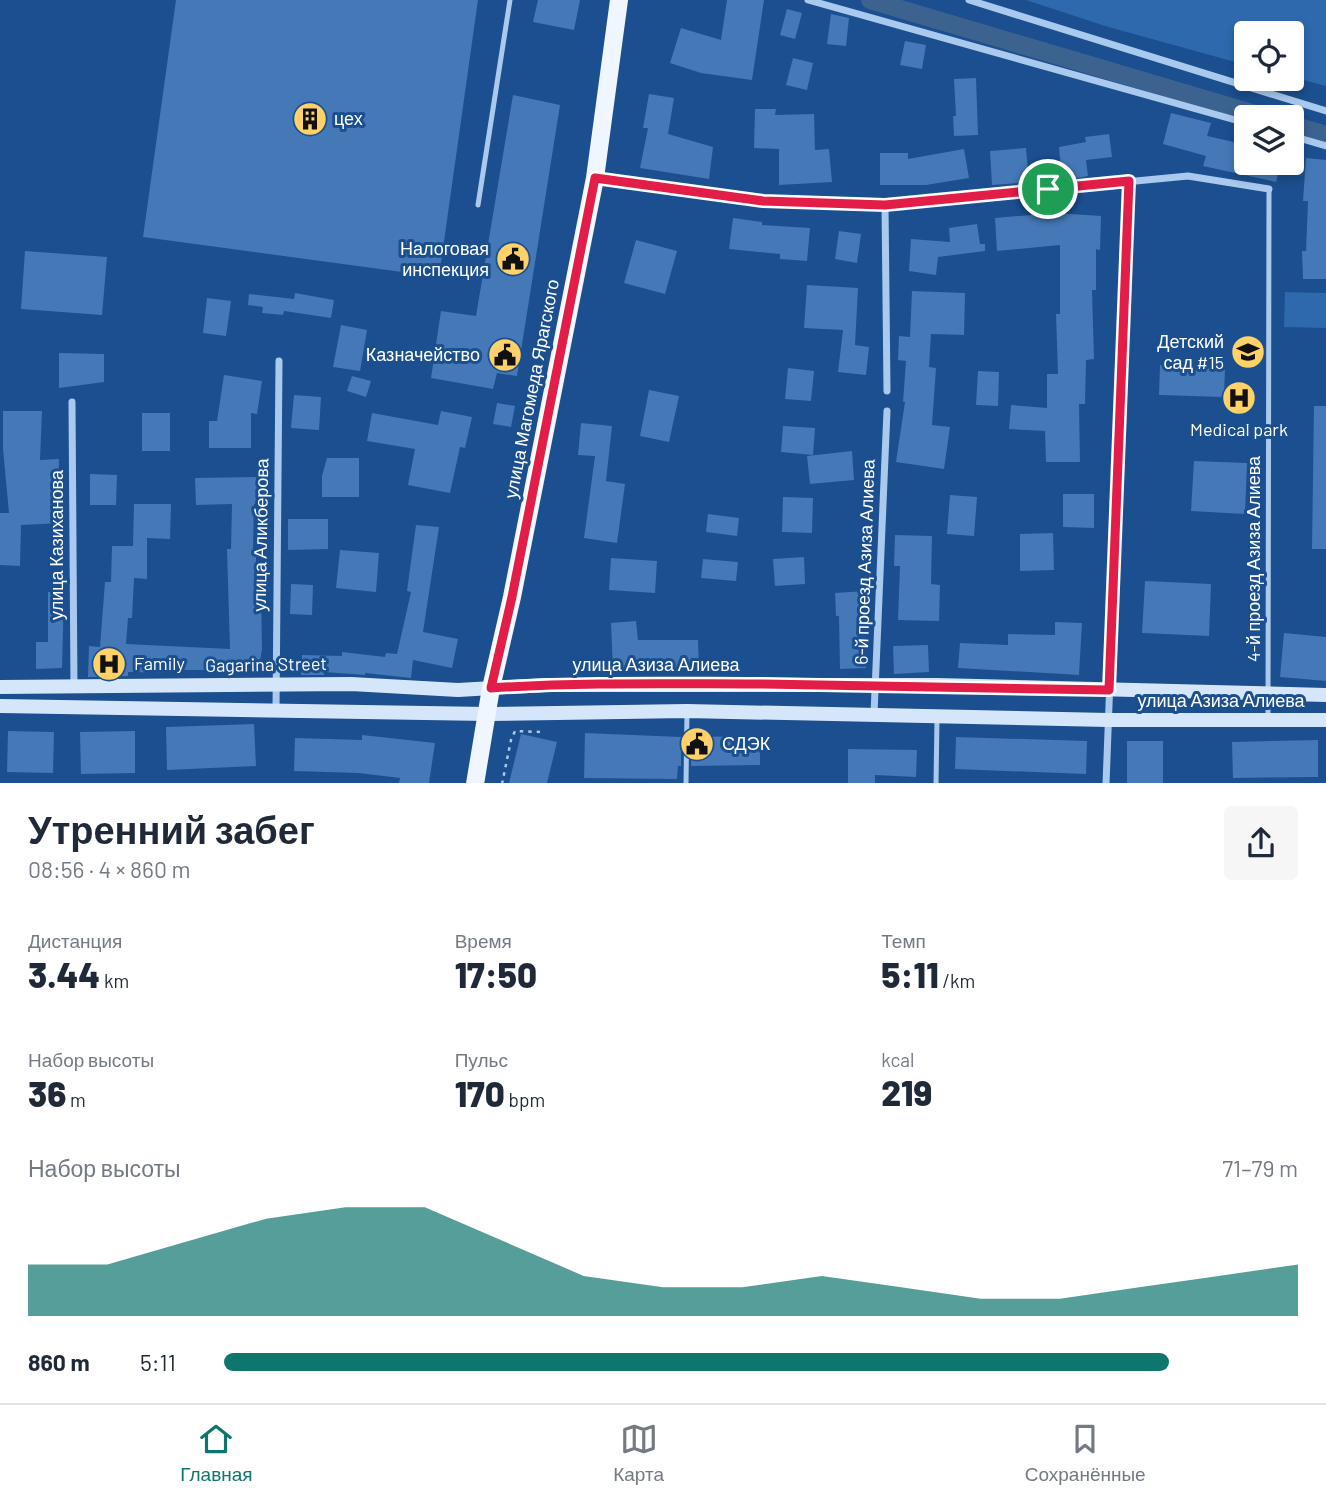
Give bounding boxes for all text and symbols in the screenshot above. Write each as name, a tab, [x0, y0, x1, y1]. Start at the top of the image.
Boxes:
map controls	[1234, 21, 1304, 175]
button: locate	[1234, 21, 1304, 91]
building icon: цех	[291, 100, 329, 138]
button: layers	[1234, 105, 1304, 175]
place label: цех	[334, 107, 363, 129]
pin	[1018, 159, 1078, 219]
icon: arrive	[1029, 170, 1067, 208]
place label: Налоговая инспекция	[400, 237, 489, 280]
public building icon: Налоговая инспекция	[494, 240, 532, 278]
street label: улица Магомеда Ярагского	[499, 277, 563, 500]
place label: Детский сад #15	[1157, 330, 1224, 373]
school or university icon: Детский сад #15	[1229, 333, 1267, 371]
public building icon: Казначейство	[486, 336, 524, 374]
place label: Казначейство	[366, 343, 480, 365]
hospital icon: Medical park	[1220, 379, 1258, 417]
place label: Medical park	[1190, 418, 1288, 440]
street label: 4-й проезд Азиза Алиева	[1242, 455, 1264, 662]
street label: улица Аликберова	[248, 457, 272, 612]
street label: 6-й проезд Азиза Алиева	[849, 458, 879, 665]
street label: улица Казиханова	[45, 469, 67, 620]
hospital icon: Family	[90, 645, 128, 683]
place label: Family	[134, 652, 185, 674]
street label: Gagarina Street	[205, 652, 327, 676]
street label: улица Азиза Алиева	[572, 653, 741, 675]
street label: улица Азиза Алиева	[1137, 689, 1306, 711]
public building icon: СДЭК	[678, 725, 716, 763]
place label: СДЭК	[722, 732, 771, 754]
text: Утренний забег	[28, 806, 315, 852]
button: share	[1224, 806, 1298, 880]
text: 08:56 · 4 × 860 m	[28, 855, 191, 883]
text: Дистанция	[28, 929, 122, 952]
text: Время	[455, 929, 512, 952]
text: Темп	[881, 929, 926, 952]
text: 3.44	[28, 953, 100, 995]
text: 17:50	[455, 953, 537, 995]
text: 5:11	[881, 953, 939, 995]
text: km	[100, 969, 129, 992]
text: /km	[939, 969, 975, 992]
text: Набор высоты	[28, 1048, 154, 1071]
text: Пульс	[455, 1048, 508, 1071]
text: kcal	[881, 1048, 914, 1071]
text: 219	[881, 1071, 932, 1113]
text: 36	[28, 1072, 66, 1114]
text: 170	[455, 1072, 505, 1114]
text: m	[66, 1088, 86, 1111]
text: bpm	[505, 1088, 545, 1111]
text: Набор высоты	[28, 1154, 181, 1182]
text: 71–79 m	[1222, 1154, 1298, 1182]
text: 860 m	[28, 1348, 90, 1376]
text: 5:11	[140, 1348, 176, 1376]
tab: Главная	[180, 1420, 253, 1486]
tab: Карта	[613, 1420, 664, 1486]
tab: Сохранённые	[1025, 1420, 1146, 1486]

